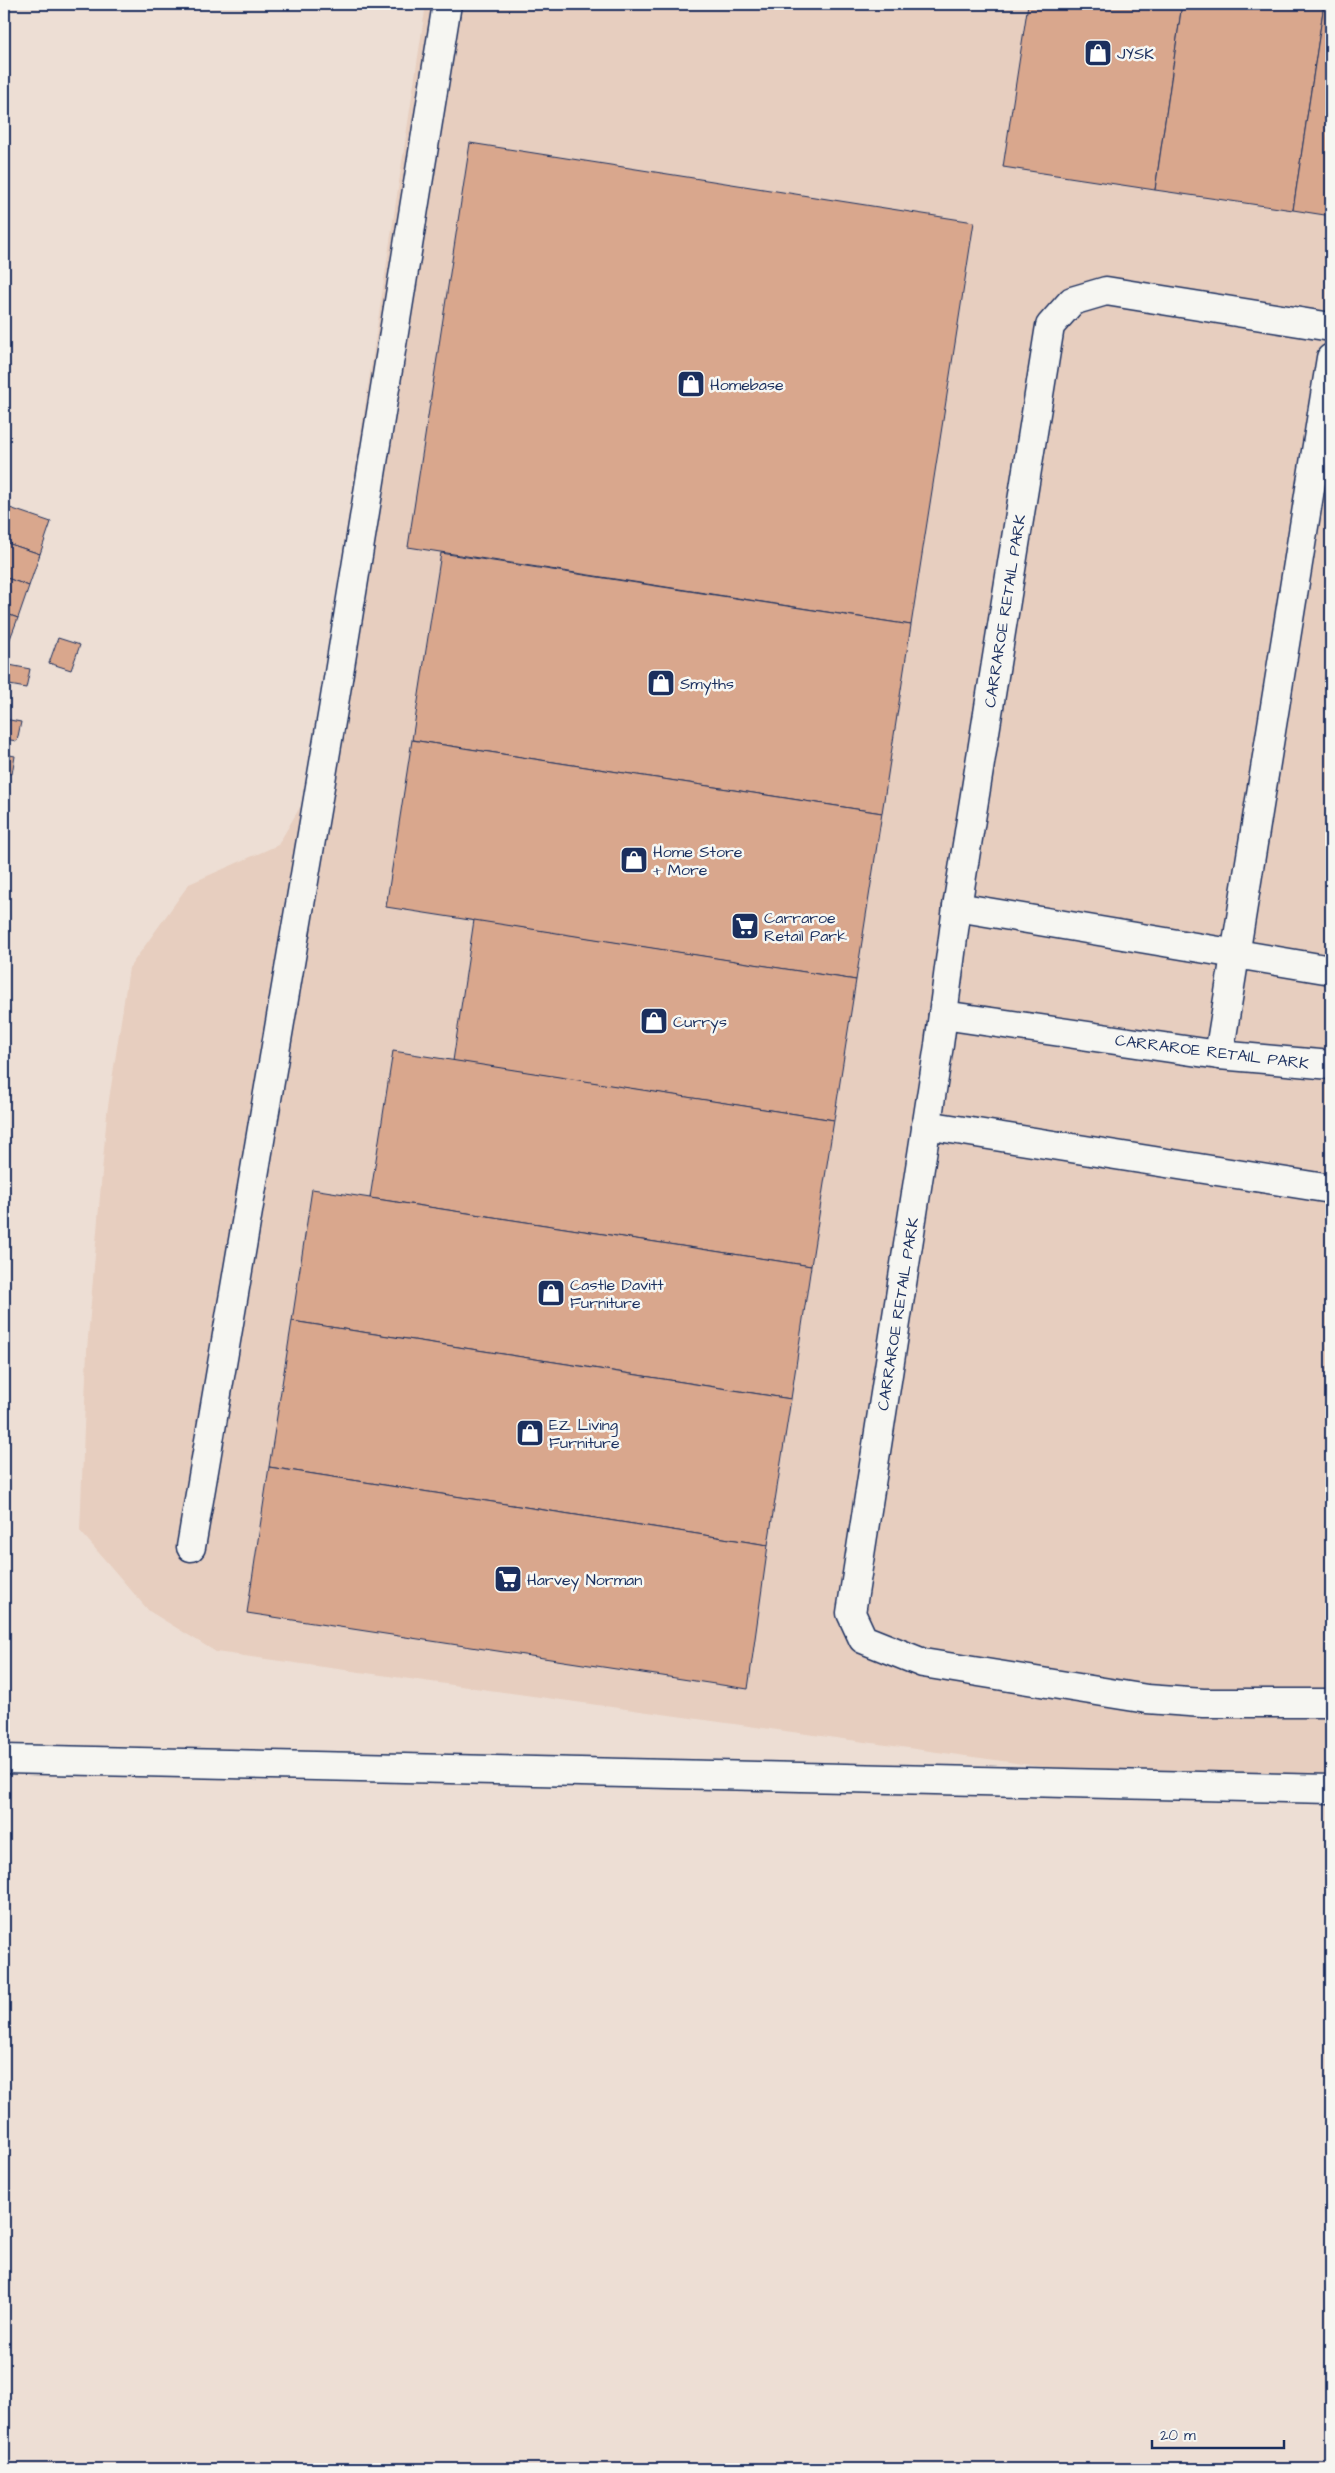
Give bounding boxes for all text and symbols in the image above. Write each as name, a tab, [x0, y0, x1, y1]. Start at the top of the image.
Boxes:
shop icon: JYSK	[1083, 38, 1113, 68]
place label: JYSK	[1117, 43, 1154, 65]
shop icon: Homebase	[676, 369, 706, 399]
place label: Homebase	[710, 374, 784, 396]
street label: CARRAROE RETAIL PARK	[979, 513, 1031, 709]
shop icon: Smyths	[646, 668, 676, 698]
place label: Smyths	[680, 673, 734, 696]
place label: Home Store + More	[653, 841, 743, 881]
shop icon: Home Store + More	[619, 845, 649, 875]
place label: Carraroe Retail Park	[764, 907, 847, 947]
supermarket icon: Carraroe Retail Park	[730, 911, 760, 941]
shop icon: Currys	[639, 1006, 669, 1036]
place label: Currys	[673, 1011, 727, 1034]
street label: CARRAROE RETAIL PARK	[1114, 1029, 1310, 1075]
street label: CARRAROE RETAIL PARK	[872, 1216, 924, 1412]
place label: Castle Davitt Furniture	[570, 1274, 664, 1314]
shop icon: Castle Davitt Furniture	[536, 1278, 566, 1308]
place label: EZ Living Furniture	[549, 1414, 620, 1454]
shop icon: EZ Living Furniture	[515, 1418, 545, 1448]
supermarket icon: Harvey Norman	[493, 1564, 523, 1594]
place label: Harvey Norman	[527, 1569, 642, 1592]
scale bar	[1152, 2418, 1285, 2450]
text: 20 m	[1160, 2425, 1196, 2446]

